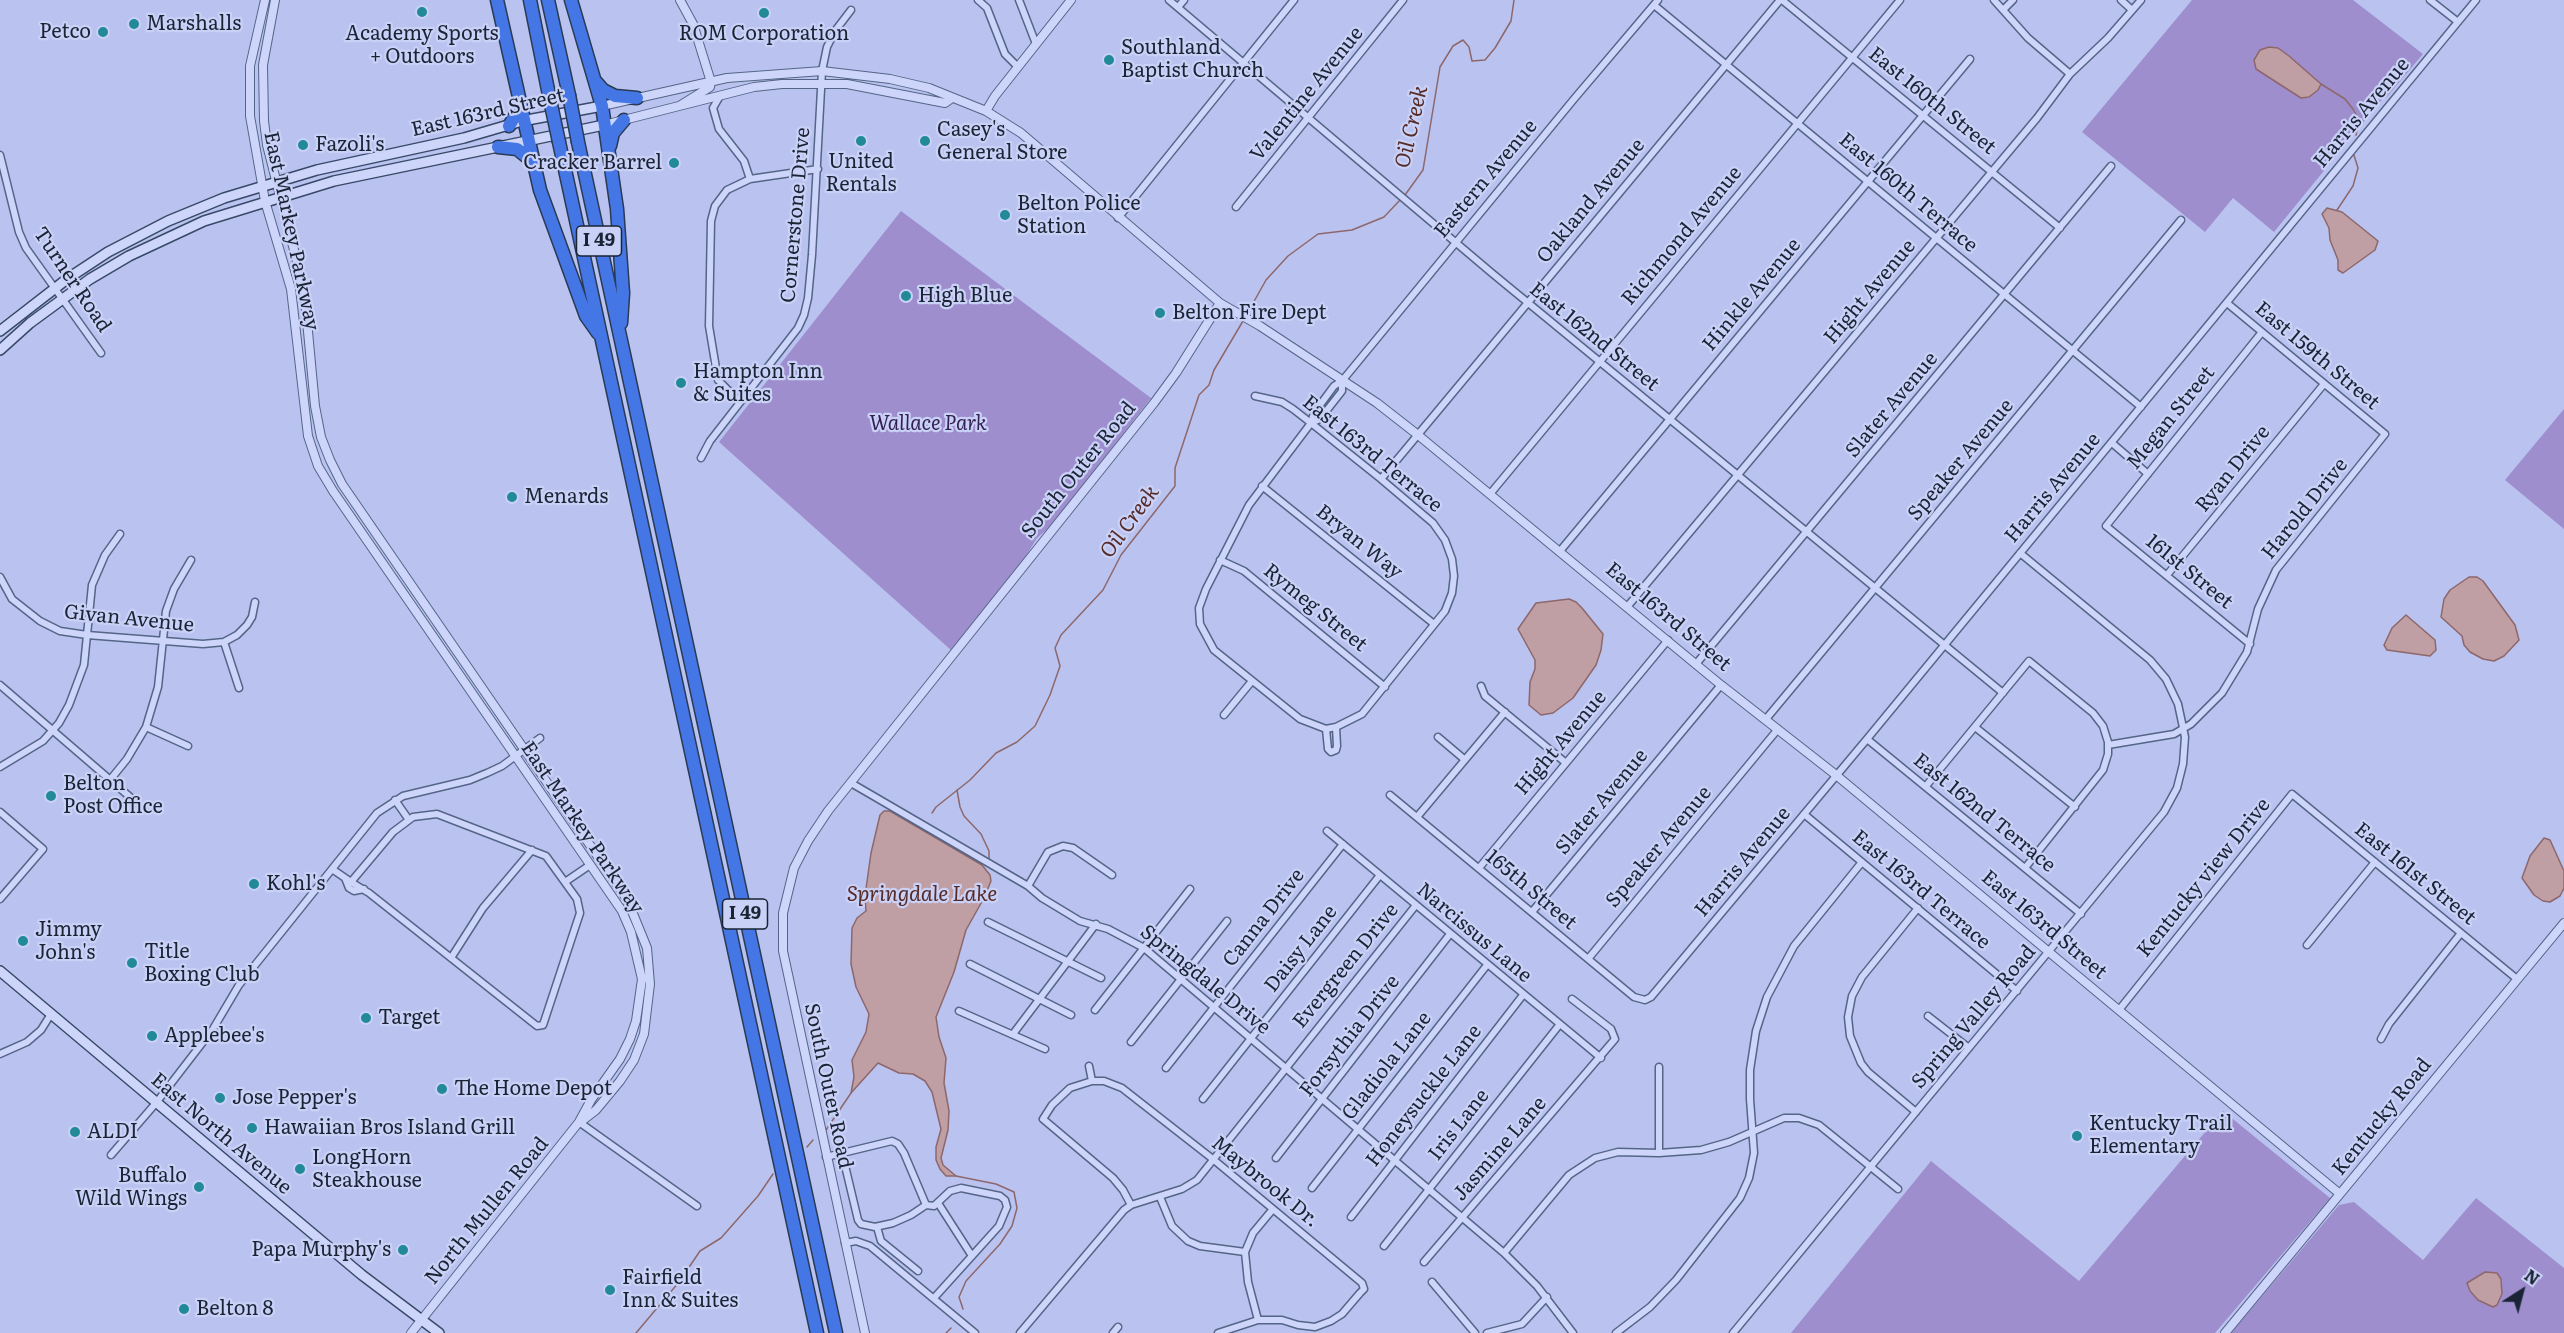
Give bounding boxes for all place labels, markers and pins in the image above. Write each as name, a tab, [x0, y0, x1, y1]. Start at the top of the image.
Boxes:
marker: Academy Sports + Outdoors	[415, 5, 429, 19]
marker: ROM Corporation	[757, 6, 771, 20]
place label: Marshalls	[146, 12, 241, 36]
marker: Marshalls	[127, 17, 141, 31]
place label: Petco	[39, 20, 91, 44]
place label: Academy Sports + Outdoors	[345, 22, 499, 69]
place label: ROM Corporation	[679, 22, 849, 46]
marker: Petco	[96, 25, 110, 39]
place label: Southland Baptist Church	[1121, 36, 1264, 83]
marker: Southland Baptist Church	[1102, 53, 1116, 67]
place label: Casey's General Store	[937, 118, 1067, 165]
place label: Fazoli's	[315, 133, 384, 157]
marker: United Rentals	[854, 134, 868, 148]
marker: Casey's General Store	[918, 134, 932, 148]
marker: Fazoli's	[296, 138, 310, 152]
place label: United Rentals	[825, 150, 897, 197]
place label: Cracker Barrel	[523, 151, 662, 175]
marker: Cracker Barrel	[667, 156, 681, 170]
place label: Belton Police Station	[1017, 192, 1141, 239]
marker: Belton Police Station	[998, 208, 1012, 222]
place label: High Blue	[918, 284, 1012, 308]
marker: High Blue	[899, 289, 913, 303]
place label: Belton Fire Dept	[1172, 301, 1327, 325]
marker: Belton Fire Dept	[1153, 306, 1167, 320]
place label: Hampton Inn & Suites	[693, 360, 823, 407]
marker: Hampton Inn & Suites	[674, 376, 688, 390]
place label: Menards	[524, 485, 608, 509]
marker: Menards	[505, 490, 519, 504]
place label: Belton Post Office	[63, 772, 163, 819]
marker: Belton Post Office	[44, 789, 58, 803]
place label: Kohl's	[266, 872, 325, 896]
marker: Kohl's	[247, 877, 261, 891]
place label: Jimmy John's	[35, 918, 102, 965]
marker: Jimmy John's	[16, 934, 30, 948]
place label: Title Boxing Club	[144, 940, 260, 987]
marker: Title Boxing Club	[125, 956, 139, 970]
place label: Target	[378, 1006, 440, 1030]
marker: Target	[359, 1011, 373, 1025]
place label: Applebee's	[164, 1024, 264, 1048]
marker: Applebee's	[145, 1029, 159, 1043]
place label: The Home Depot	[454, 1077, 612, 1101]
marker: The Home Depot	[435, 1082, 449, 1096]
place label: Jose Pepper's	[232, 1086, 357, 1110]
marker: Jose Pepper's	[213, 1091, 227, 1105]
place label: Kentucky Trail Elementary	[2089, 1112, 2232, 1159]
place label: Hawaiian Bros Island Grill	[264, 1116, 515, 1140]
place label: ALDI	[87, 1120, 138, 1144]
marker: Hawaiian Bros Island Grill	[245, 1121, 259, 1135]
marker: ALDI	[68, 1125, 82, 1139]
marker: Kentucky Trail Elementary	[2070, 1129, 2084, 1143]
place label: LongHorn Steakhouse	[312, 1146, 422, 1193]
marker: LongHorn Steakhouse	[293, 1162, 307, 1176]
place label: Buffalo Wild Wings	[75, 1164, 187, 1211]
marker: Buffalo Wild Wings	[192, 1180, 206, 1194]
place label: Papa Murphy's	[251, 1238, 391, 1262]
marker: Papa Murphy's	[396, 1243, 410, 1257]
place label: Fairfield Inn & Suites	[622, 1266, 738, 1313]
marker: Fairfield Inn & Suites	[603, 1283, 617, 1297]
place label: Belton 8	[196, 1297, 274, 1321]
marker: Belton 8	[177, 1302, 191, 1316]

